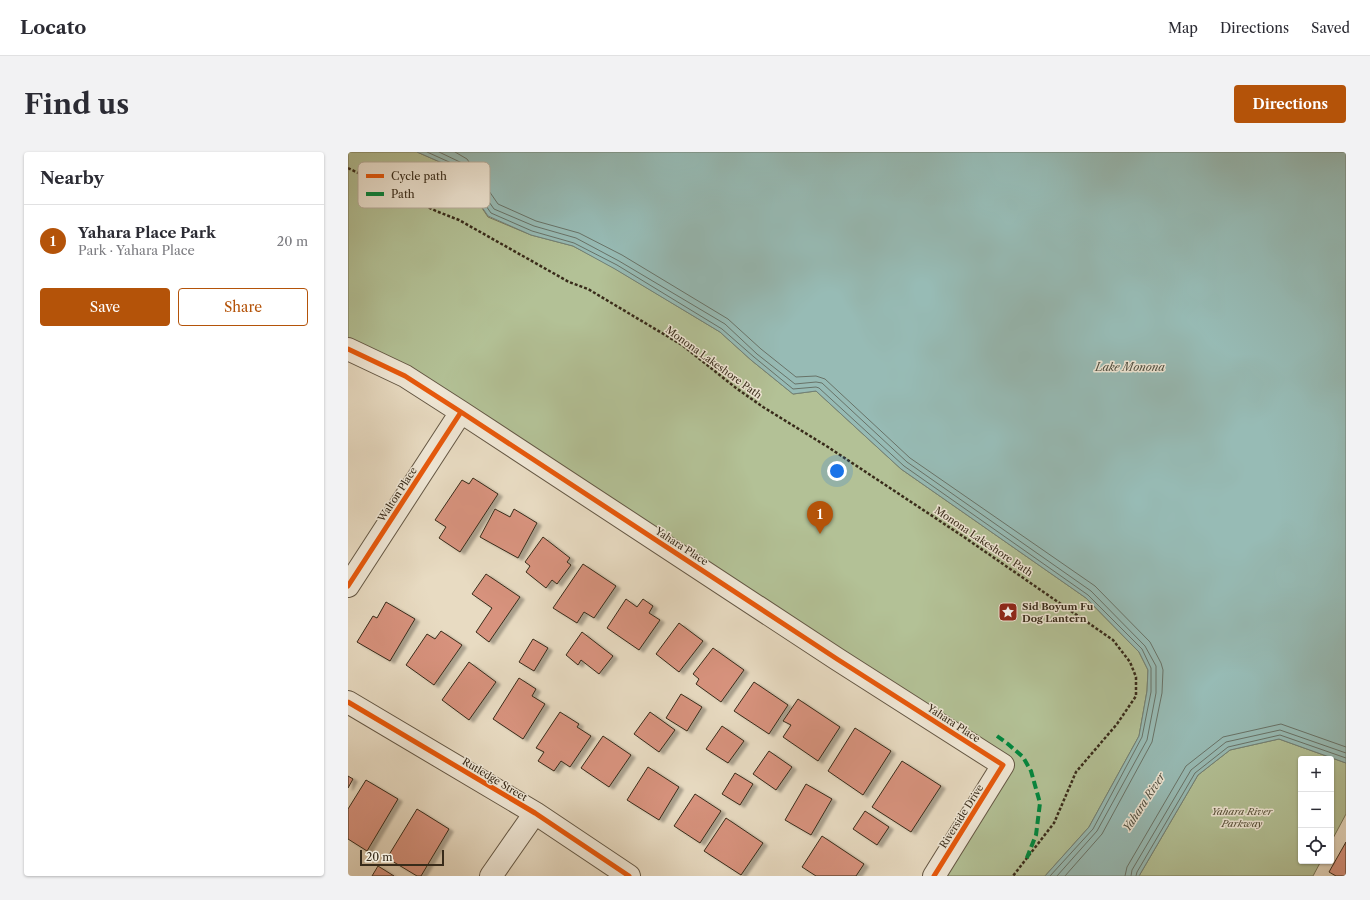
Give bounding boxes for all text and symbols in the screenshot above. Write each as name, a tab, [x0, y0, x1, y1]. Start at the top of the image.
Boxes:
text: Locato	[20, 16, 86, 39]
text: Map	[1168, 19, 1198, 37]
text: Directions	[1220, 19, 1289, 37]
text: Saved	[1311, 19, 1350, 37]
button: Directions	[1234, 85, 1346, 123]
text: Find us	[24, 87, 129, 121]
legend	[358, 162, 490, 208]
text: Nearby	[40, 168, 104, 188]
text: Cycle path	[391, 169, 447, 183]
text: Path	[391, 187, 415, 201]
text: Yahara Place Park	[78, 223, 216, 242]
text: 1	[50, 233, 56, 249]
text: 20 m	[277, 233, 308, 249]
text: Park · Yahara Place	[78, 242, 195, 258]
button: Save	[40, 288, 170, 326]
button: Share	[178, 288, 308, 326]
street label: Monona Lakeshore Path	[663, 323, 765, 402]
water label: Lake Monona	[1094, 360, 1165, 374]
your location	[827, 461, 847, 481]
street label: Walton Place	[374, 464, 420, 525]
pin: 1	[807, 501, 833, 534]
street label: Monona Lakeshore Path	[932, 504, 1036, 580]
street label: Yahara Place	[652, 524, 711, 569]
place label: Sid Boyum Fu Dog Lantern	[1022, 600, 1094, 625]
place icon: Sid Boyum Fu Dog Lantern	[997, 601, 1019, 623]
street label: Yahara Place	[924, 701, 983, 746]
street label: Rutledge Street	[460, 755, 530, 804]
map controls	[1298, 756, 1334, 864]
button: +	[1298, 756, 1334, 792]
water label: Yahara River	[1120, 769, 1169, 834]
street label: Riverside Drive	[937, 782, 986, 851]
button: −	[1298, 792, 1334, 828]
park label: Yahara River Parkway	[1212, 805, 1274, 830]
button: locate	[1298, 828, 1334, 864]
scale bar	[360, 848, 444, 867]
text: 20 m	[366, 850, 392, 864]

